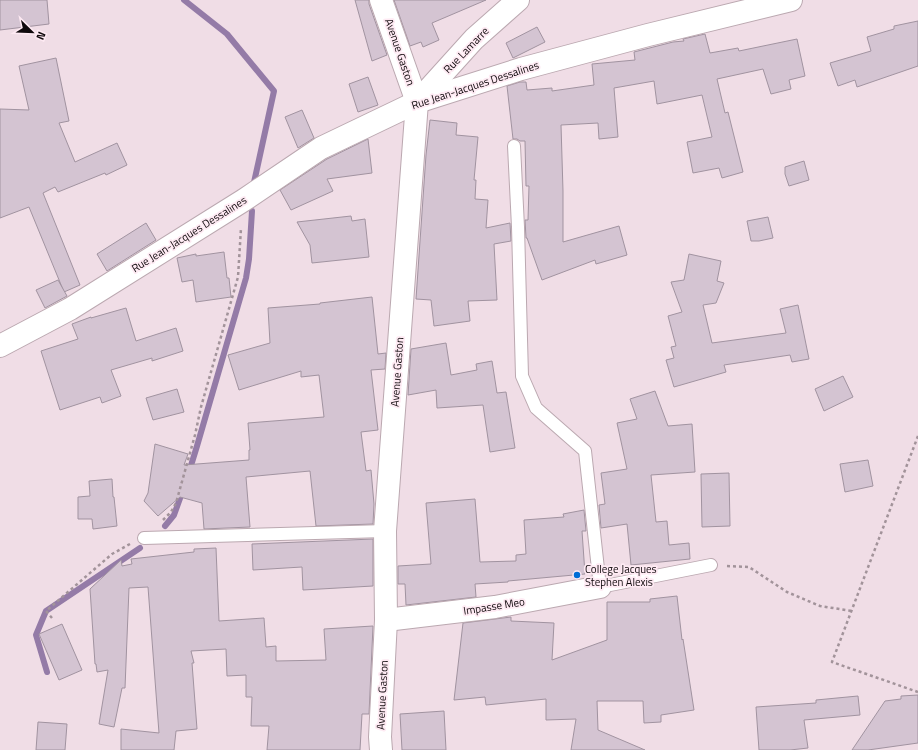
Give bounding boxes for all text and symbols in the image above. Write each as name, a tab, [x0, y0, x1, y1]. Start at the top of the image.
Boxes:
north arrow	[12, 12, 52, 52]
street label: Avenue Gaston	[381, 16, 419, 88]
street label: Rue Lamarre	[440, 23, 493, 77]
text: N	[32, 29, 50, 43]
street label: Rue Jean-Jacques Dessalines	[409, 57, 541, 113]
street label: Rue Jean-Jacques Dessalines	[128, 192, 250, 276]
street label: Avenue Gaston	[387, 337, 407, 407]
place label: College Jacques Stephen Alexis	[585, 561, 657, 590]
marker: College Jacques Stephen Alexis	[572, 570, 582, 580]
street label: Impasse Meo	[462, 593, 526, 619]
street label: Avenue Gaston	[372, 660, 392, 730]

